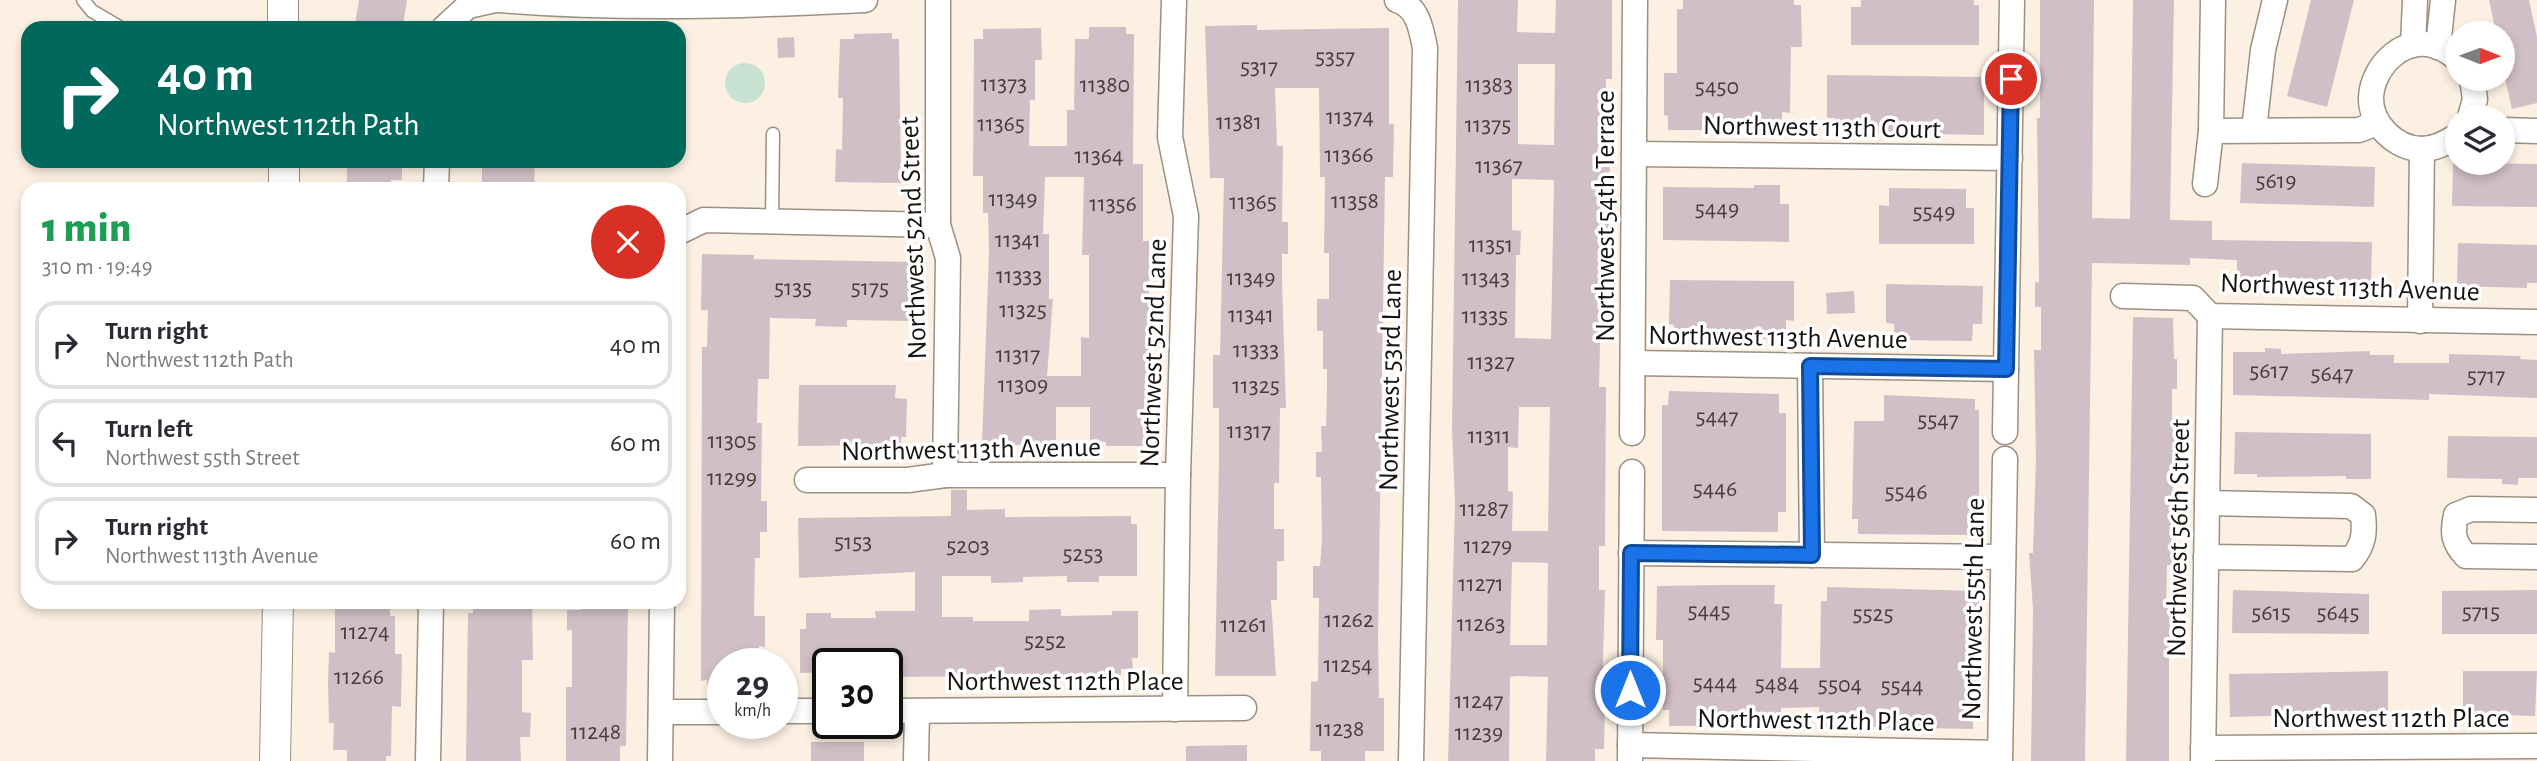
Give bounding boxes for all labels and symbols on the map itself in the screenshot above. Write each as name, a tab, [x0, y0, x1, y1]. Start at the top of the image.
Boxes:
north arrow	[2445, 21, 2515, 91]
house number: 5357	[1315, 45, 1355, 69]
pin	[1981, 49, 2041, 109]
house number: 5317	[1240, 55, 1278, 79]
house number: 11373	[981, 72, 1027, 96]
house number: 11380	[1080, 73, 1130, 97]
house number: 11383	[1465, 73, 1513, 97]
house number: 5450	[1695, 75, 1739, 99]
street label: Northwest 54th Terrace	[1592, 90, 1620, 342]
house number: 11374	[1326, 105, 1374, 129]
house number: 11381	[1216, 110, 1262, 134]
house number: 11365	[977, 112, 1025, 136]
street label: Northwest 113th Court	[1703, 112, 1941, 144]
house number: 11375	[1465, 113, 1511, 137]
street label: Northwest 52nd Street	[896, 116, 932, 360]
house number: 11366	[1325, 143, 1373, 167]
house number: 11364	[1074, 144, 1124, 168]
house number: 11367	[1475, 154, 1523, 178]
house number: 5619	[2256, 169, 2296, 193]
house number: 11349	[988, 187, 1038, 211]
house number: 11358	[1331, 189, 1379, 213]
house number: 11365	[1229, 190, 1277, 214]
house number: 11356	[1089, 192, 1137, 216]
house number: 5449	[1695, 197, 1739, 221]
house number: 5549	[1913, 200, 1955, 224]
house number: 11341	[995, 228, 1041, 252]
house number: 11351	[1469, 233, 1513, 257]
street label: Northwest 52nd Lane	[1136, 238, 1172, 468]
house number: 11333	[996, 264, 1042, 288]
house number: 11349	[1226, 266, 1276, 290]
house number: 11343	[1462, 266, 1510, 290]
street label: Northwest 53rd Lane	[1375, 269, 1407, 491]
street label: Northwest 113th Avenue	[2220, 269, 2480, 307]
house number: 5135	[774, 276, 812, 300]
house number: 5175	[851, 276, 889, 300]
house number: 11325	[999, 298, 1047, 322]
house number: 11341	[1228, 303, 1274, 327]
house number: 11335	[1462, 304, 1508, 328]
street label: Northwest 113th Avenue	[1648, 322, 1908, 354]
house number: 11333	[1233, 338, 1279, 362]
house number: 11317	[996, 343, 1040, 367]
house number: 11327	[1467, 350, 1515, 374]
house number: 5617	[2249, 359, 2289, 383]
house number: 5647	[2311, 362, 2353, 386]
house number: 5717	[2467, 364, 2505, 388]
house number: 11309	[998, 373, 1048, 397]
house number: 11325	[1232, 374, 1280, 398]
house number: 5447	[1695, 405, 1739, 429]
house number: 5547	[1917, 408, 1959, 432]
house number: 11317	[1227, 419, 1271, 443]
street label: Northwest 56th Street	[2163, 419, 2195, 657]
house number: 11311	[1468, 424, 1510, 448]
house number: 11305	[707, 429, 757, 453]
street label: Northwest 113th Avenue	[841, 434, 1101, 466]
house number: 11299	[707, 466, 757, 490]
house number: 5446	[1693, 477, 1737, 501]
house number: 5546	[1885, 480, 1927, 504]
house number: 11287	[1460, 497, 1508, 521]
street label: Northwest 55th Lane	[1958, 498, 1990, 721]
house number: 5153	[834, 530, 872, 554]
house number: 5203	[946, 534, 990, 558]
house number: 11279	[1464, 534, 1512, 558]
house number: 5253	[1063, 542, 1103, 566]
house number: 11271	[1458, 572, 1504, 596]
house number: 5445	[1687, 599, 1731, 623]
house number: 5715	[2462, 600, 2500, 624]
house number: 5615	[2251, 601, 2291, 625]
house number: 5645	[2317, 601, 2359, 625]
house number: 5525	[1852, 602, 1894, 626]
house number: 11262	[1324, 608, 1374, 632]
house number: 11263	[1457, 612, 1505, 636]
house number: 11261	[1221, 613, 1267, 637]
house number: 11274	[341, 620, 389, 644]
house number: 5252	[1024, 629, 1066, 653]
speed limit sign: 30	[812, 648, 903, 739]
house number: 11254	[1323, 653, 1373, 677]
position arrow	[1593, 653, 1667, 727]
house number: 11266	[334, 665, 384, 689]
street label: Northwest 112th Place	[946, 668, 1184, 696]
house number: 5444	[1693, 671, 1737, 695]
house number: 5484	[1755, 672, 1799, 696]
house number: 5504	[1818, 673, 1862, 697]
house number: 5544	[1880, 674, 1924, 698]
house number: 11247	[1455, 689, 1503, 713]
street label: Northwest 112th Place	[1697, 705, 1935, 737]
street label: Northwest 112th Place	[2272, 705, 2510, 733]
house number: 11238	[1316, 717, 1364, 741]
house number: 11248	[571, 720, 621, 744]
house number: 11239	[1455, 721, 1503, 745]

